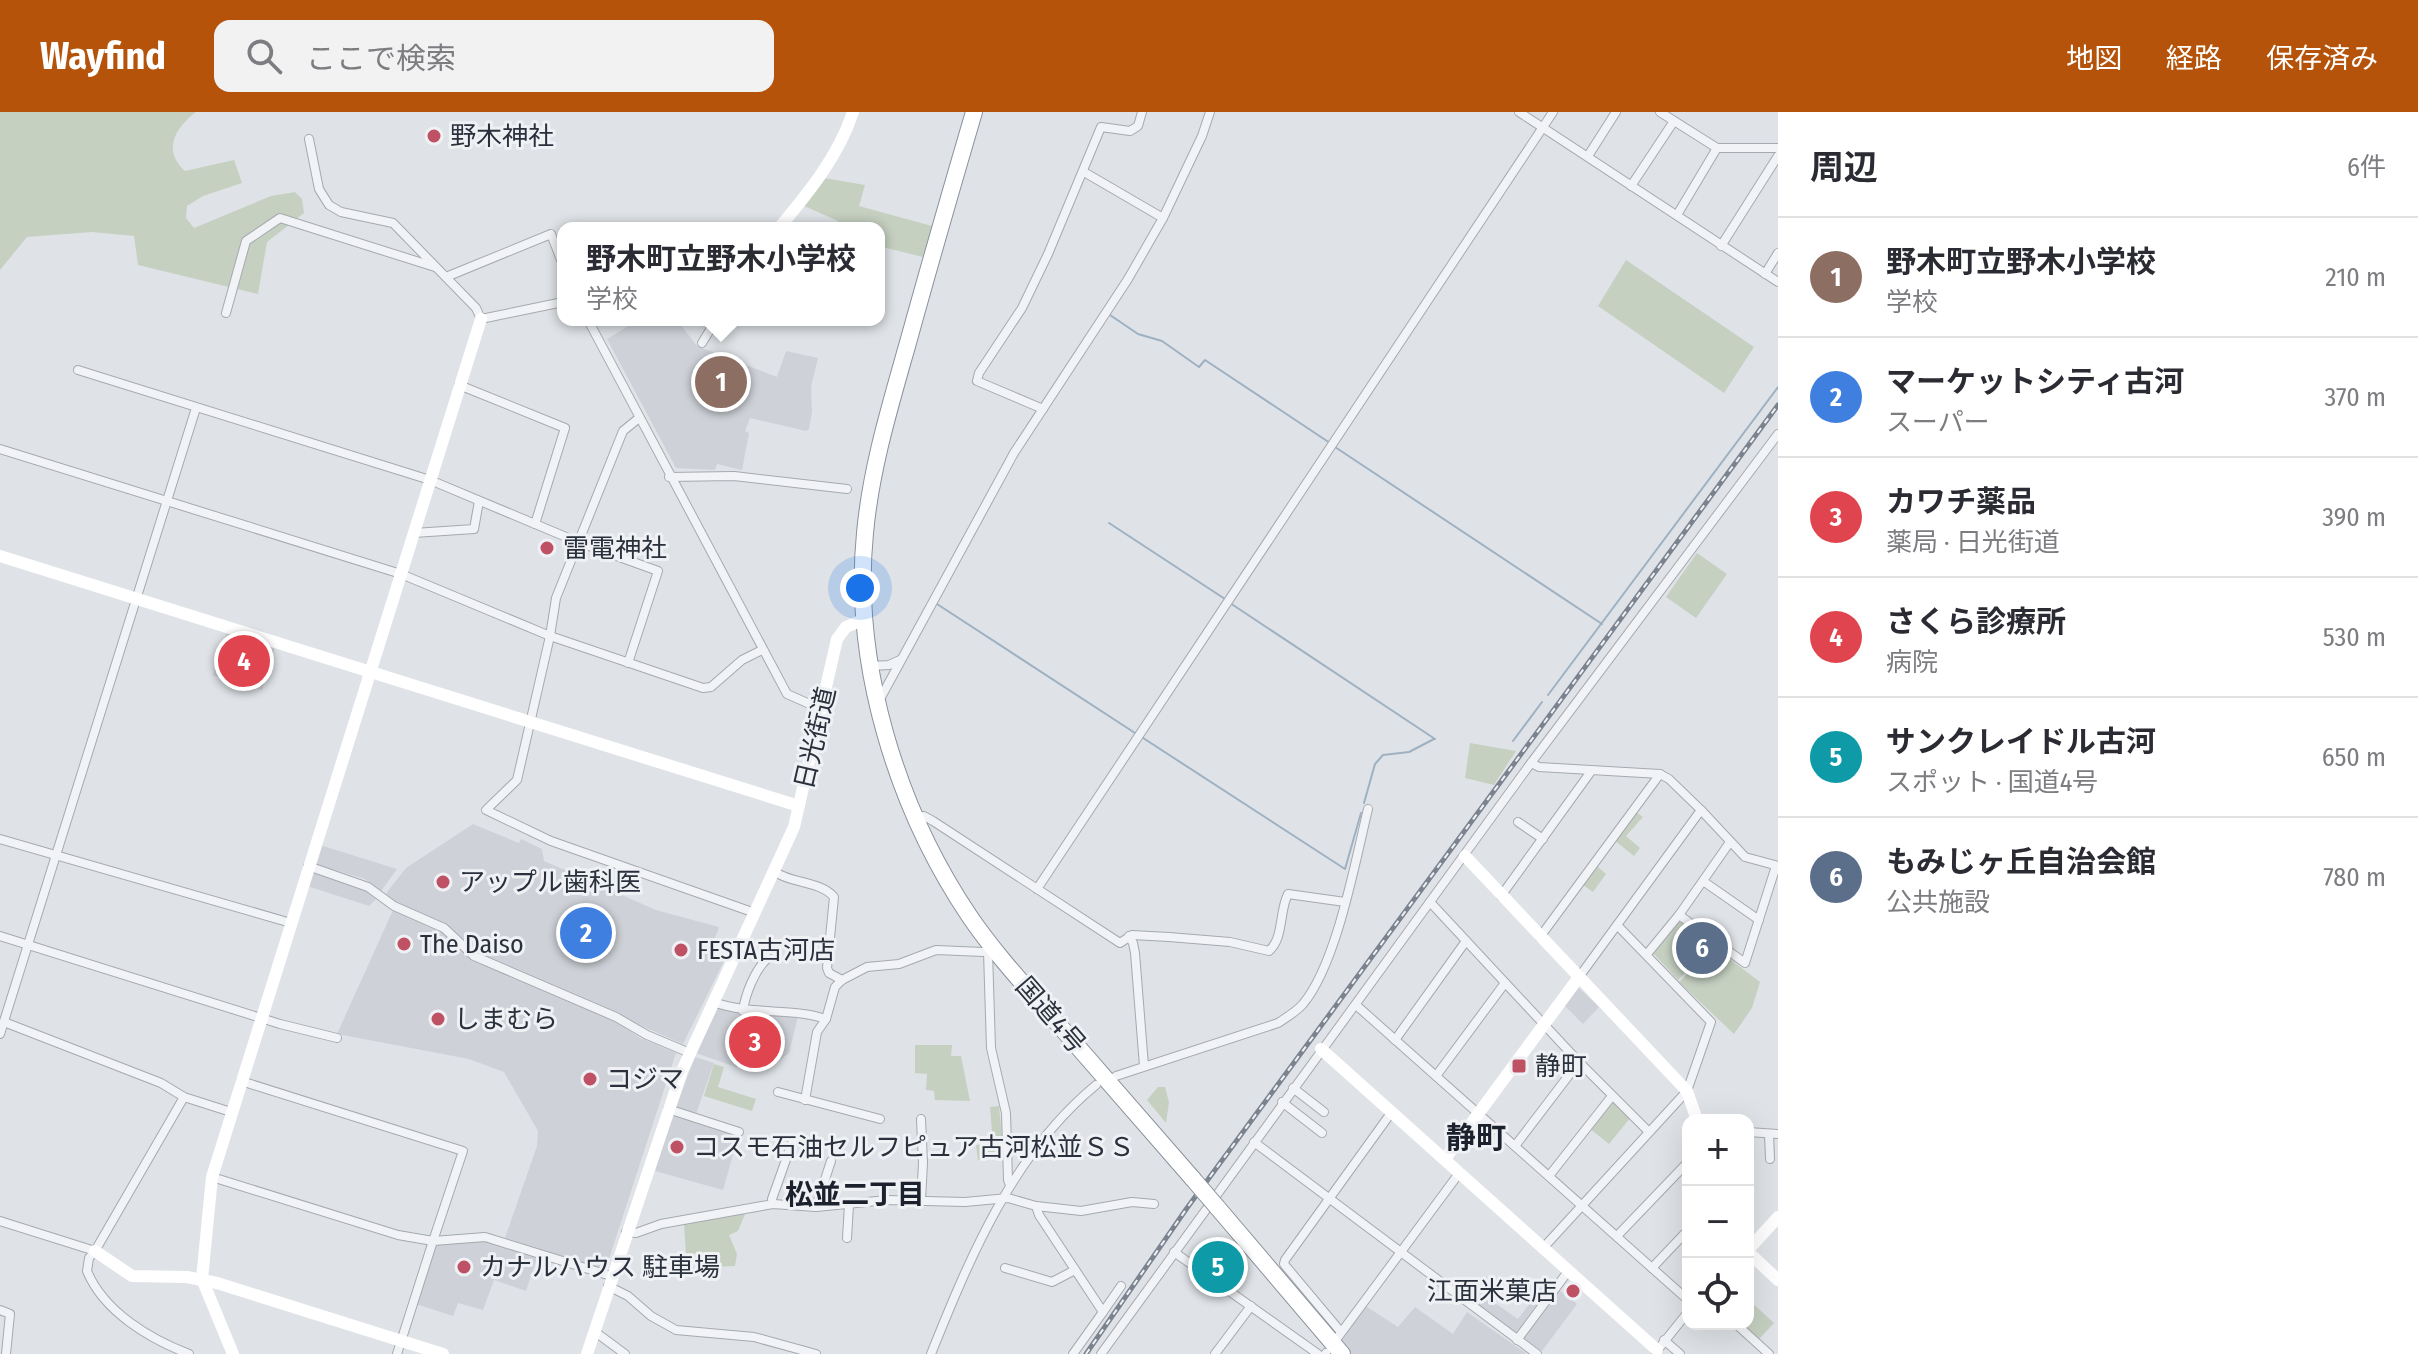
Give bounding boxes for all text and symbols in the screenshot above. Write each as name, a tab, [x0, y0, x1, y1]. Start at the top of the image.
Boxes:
search box	[214, 20, 774, 92]
text: Wayfind	[40, 33, 166, 79]
icon: search	[242, 34, 286, 78]
text: ここで検索	[306, 41, 456, 77]
text: 地図	[2066, 42, 2122, 75]
text: 経路	[2166, 42, 2222, 75]
text: 保存済み	[2266, 42, 2378, 75]
place label: 野木神社	[450, 121, 554, 152]
marker: 野木神社	[425, 127, 443, 145]
text: 周辺	[1810, 147, 1878, 188]
text: 6件	[2347, 152, 2386, 183]
popup	[557, 222, 885, 326]
text: 野木町立野木小学校	[586, 241, 856, 277]
text: 野木町立野木小学校	[1886, 244, 2156, 280]
text: 1	[1831, 262, 1842, 293]
text: 210 m	[2325, 262, 2386, 293]
text: 学校	[586, 284, 638, 315]
text: 学校	[1886, 287, 1938, 318]
pin: 1	[695, 352, 747, 412]
text: マーケットシティ古河	[1886, 364, 2184, 400]
text: 2	[1830, 382, 1842, 413]
text: 370 m	[2325, 382, 2386, 413]
text: スーパー	[1886, 407, 1990, 438]
text: カワチ薬品	[1886, 484, 2036, 520]
text: 3	[1830, 502, 1842, 533]
text: 390 m	[2322, 502, 2386, 533]
text: 薬局 · 日光街道	[1886, 527, 2060, 558]
place label: 雷電神社	[563, 533, 667, 564]
marker: 雷電神社	[538, 539, 556, 557]
your location	[840, 568, 880, 608]
text: さくら診療所	[1886, 604, 2066, 640]
text: 4	[1829, 622, 1843, 653]
text: 530 m	[2323, 622, 2386, 653]
pin: 4	[218, 631, 270, 691]
text: 病院	[1886, 647, 1938, 678]
street label: 日光街道	[789, 684, 842, 792]
text: サンクレイドル古河	[1886, 724, 2156, 760]
text: 5	[1830, 742, 1842, 773]
text: 650 m	[2322, 742, 2386, 773]
text: スポット · 国道4号	[1886, 767, 2098, 798]
text: もみじヶ丘自治会館	[1886, 844, 2156, 880]
text: 6	[1829, 862, 1843, 893]
text: 780 m	[2323, 862, 2386, 893]
place label: アップル歯科医	[459, 867, 641, 898]
marker: アップル歯科医	[434, 873, 452, 891]
text: 公共施設	[1886, 887, 1990, 918]
pin: 2	[560, 903, 612, 963]
pin: 6	[1676, 918, 1728, 978]
place label: The Daiso	[420, 929, 524, 960]
marker: The Daiso	[395, 935, 413, 953]
place label: FESTA古河店	[697, 935, 835, 966]
marker: FESTA古河店	[672, 941, 690, 959]
street label: 国道4号	[1009, 971, 1092, 1060]
place label: しまむら	[454, 1004, 558, 1035]
marker: しまむら	[429, 1010, 447, 1028]
pin: 3	[729, 1012, 781, 1072]
place label: 静町	[1535, 1051, 1587, 1082]
marker: 静町	[1510, 1057, 1528, 1075]
place label: コジマ	[606, 1064, 684, 1095]
marker: コジマ	[581, 1070, 599, 1088]
map controls	[1682, 1114, 1754, 1330]
button: +	[1682, 1114, 1754, 1186]
district label: 静町	[1446, 1120, 1506, 1156]
place label: コスモ石油セルフピュア古河松並ＳＳ	[693, 1132, 1134, 1163]
marker: コスモ石油セルフピュア古河松並ＳＳ	[668, 1138, 686, 1156]
district label: 松並二丁目	[785, 1178, 925, 1211]
button: −	[1682, 1186, 1754, 1258]
pin: 5	[1192, 1237, 1244, 1297]
place label: カナルハウス 駐車場	[480, 1252, 720, 1283]
marker: カナルハウス 駐車場	[455, 1258, 473, 1276]
button: locate	[1682, 1258, 1754, 1330]
place label: 江面米菓店	[1427, 1276, 1557, 1307]
marker: 江面米菓店	[1564, 1282, 1582, 1300]

